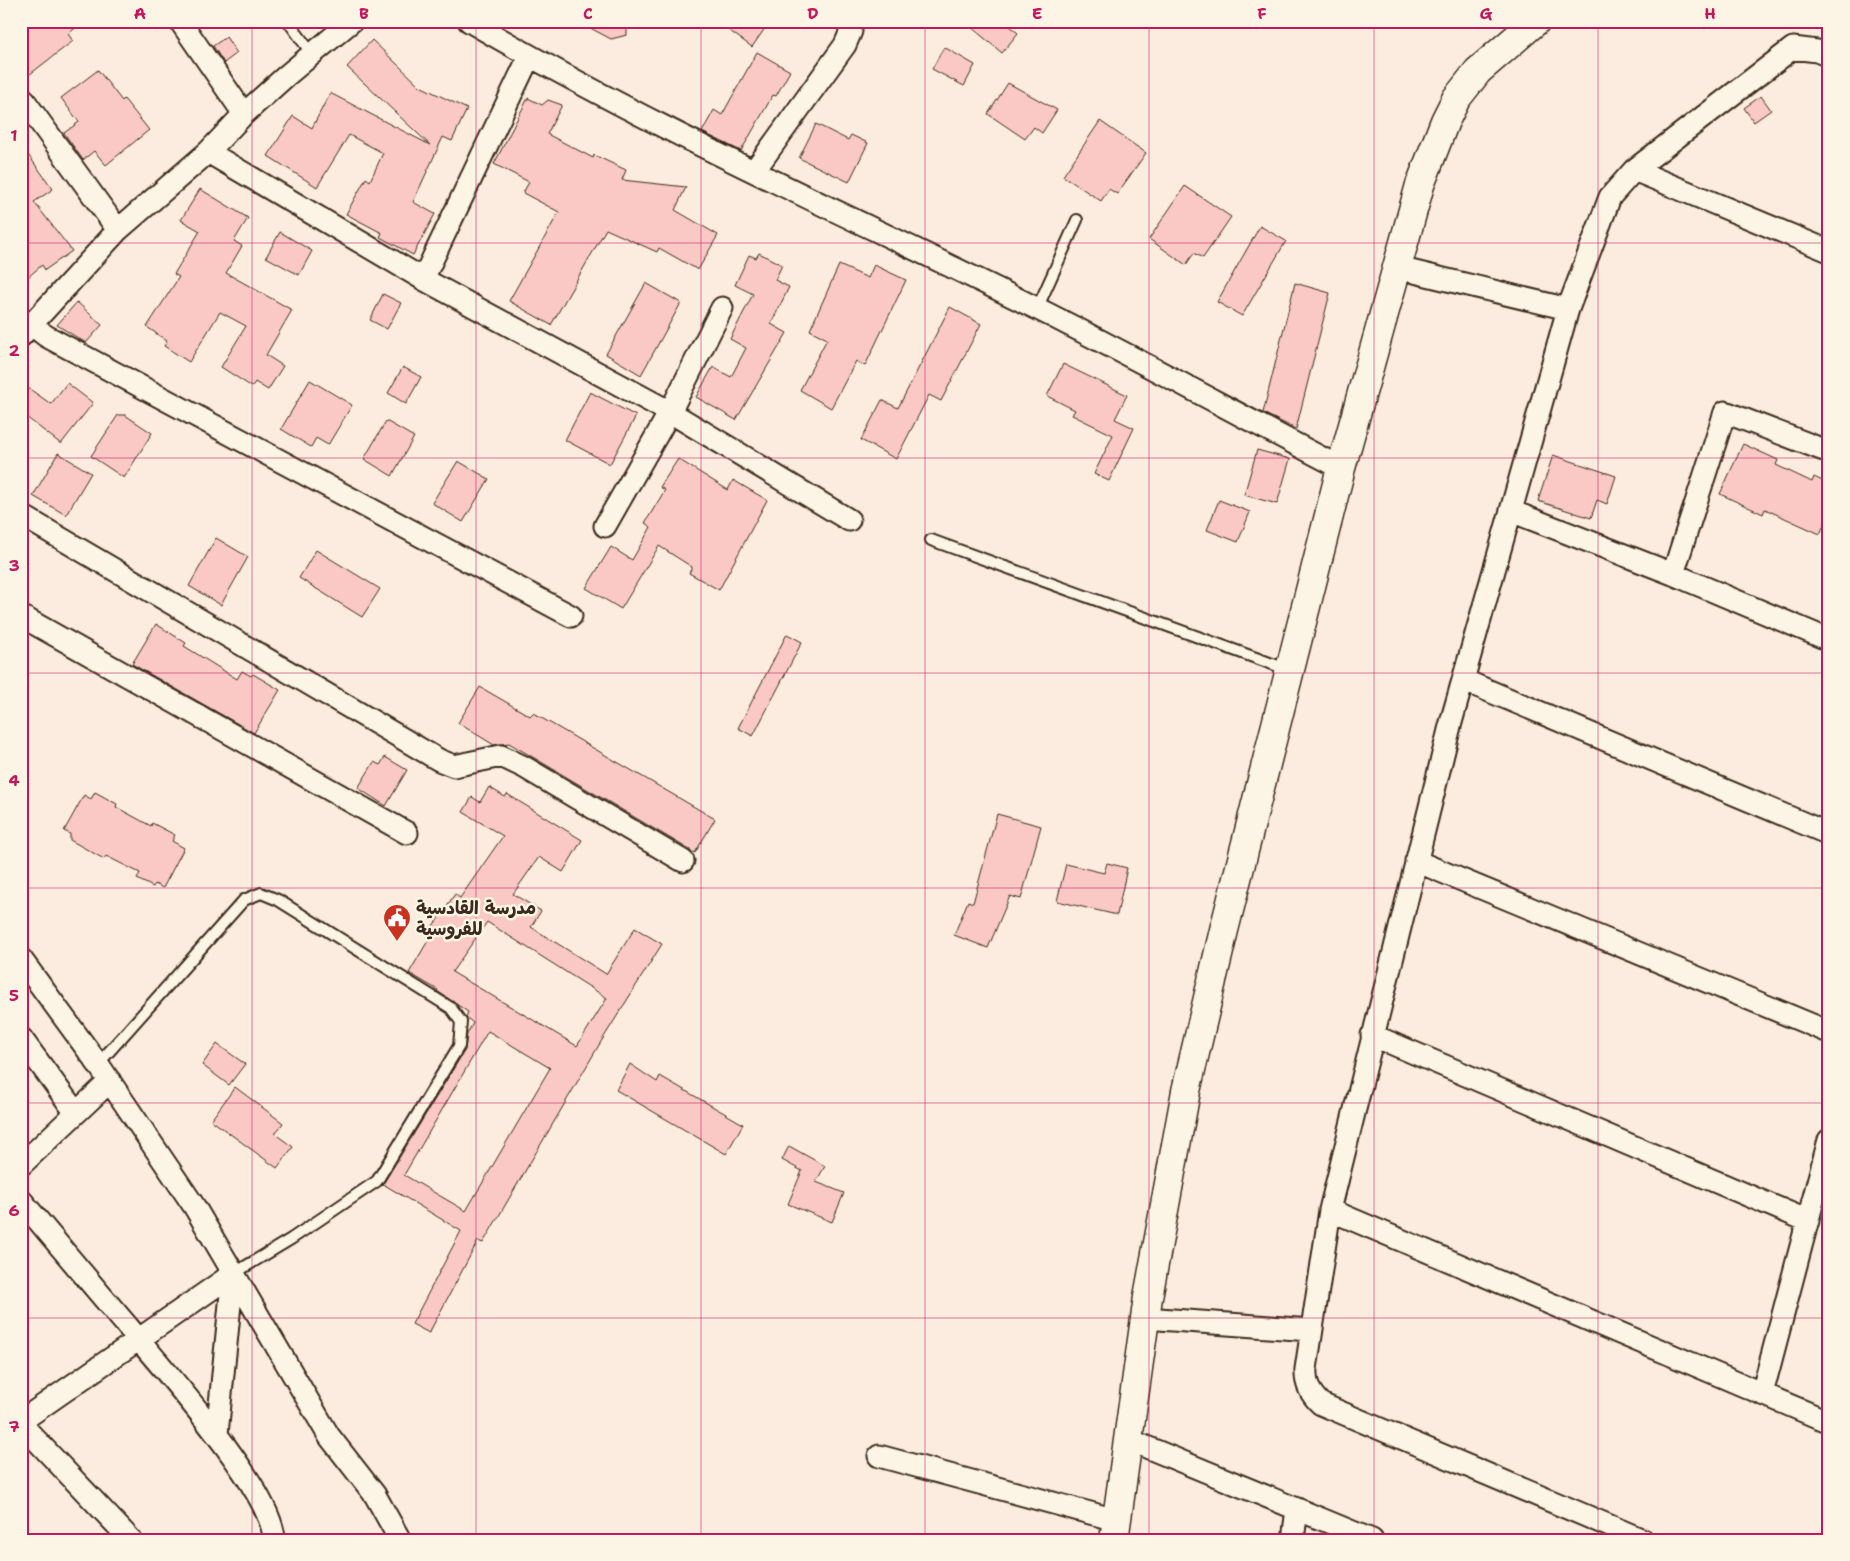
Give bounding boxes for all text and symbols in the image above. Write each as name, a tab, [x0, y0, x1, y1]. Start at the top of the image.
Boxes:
text: A	[134, 3, 146, 24]
text: B	[359, 3, 369, 24]
text: C	[583, 3, 593, 24]
text: D	[807, 3, 819, 24]
text: E	[1032, 3, 1042, 24]
text: F	[1257, 3, 1267, 24]
text: G	[1480, 3, 1493, 24]
text: H	[1704, 3, 1716, 24]
text: 1	[10, 125, 18, 146]
text: 2	[8, 340, 20, 361]
text: 3	[8, 555, 20, 576]
text: 4	[8, 770, 20, 791]
place label: مدرسة القادسية للفروسية	[416, 896, 536, 941]
public building icon: مدرسة القادسية للفروسية	[382, 903, 412, 942]
text: 5	[9, 985, 19, 1006]
text: 6	[8, 1200, 20, 1221]
text: 7	[8, 1416, 20, 1437]

